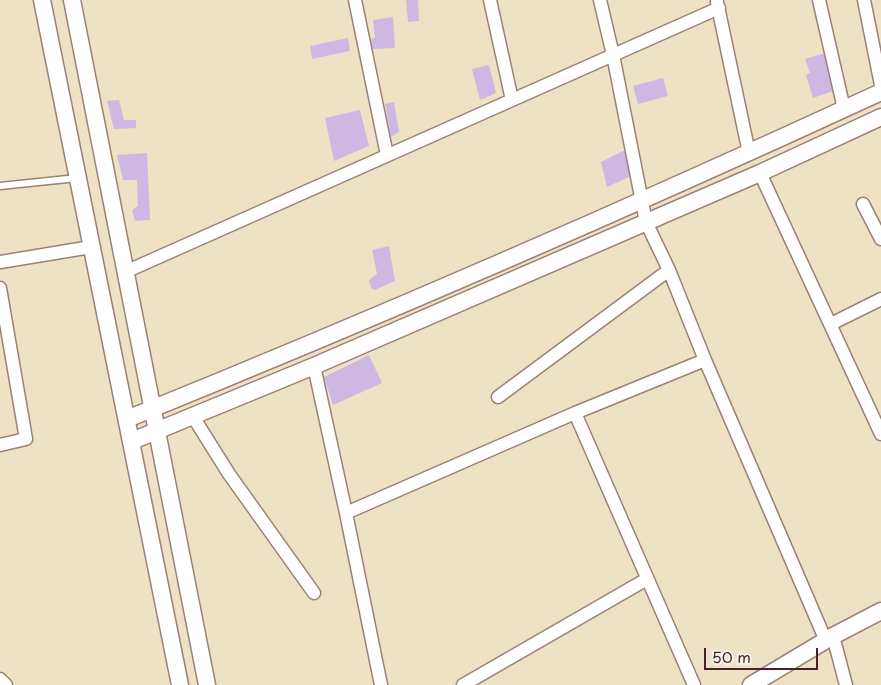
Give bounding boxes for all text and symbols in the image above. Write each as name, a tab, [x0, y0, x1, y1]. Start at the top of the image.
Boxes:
scale bar	[706, 638, 820, 670]
text: 50 m	[712, 645, 751, 668]

